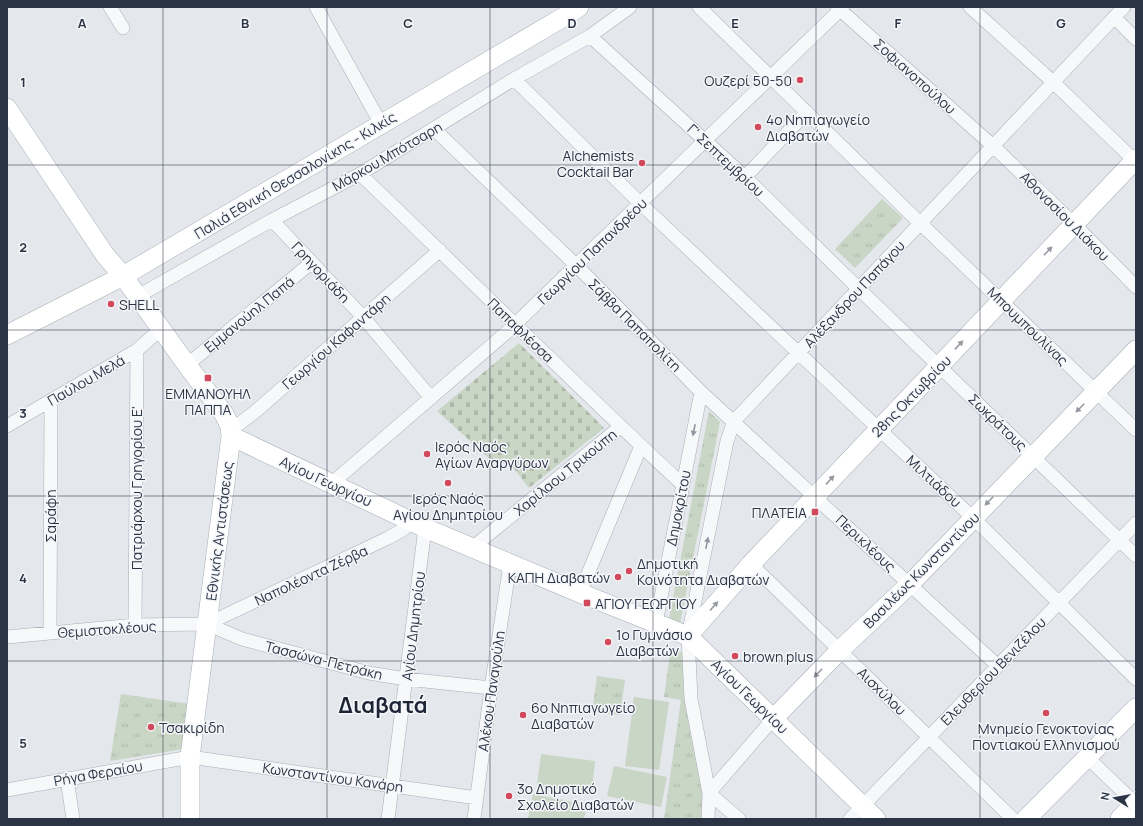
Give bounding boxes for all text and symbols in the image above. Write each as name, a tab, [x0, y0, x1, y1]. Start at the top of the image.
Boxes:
text: A	[78, 14, 87, 32]
text: B	[241, 14, 249, 32]
text: C	[403, 14, 413, 32]
text: D	[567, 14, 577, 32]
text: E	[731, 14, 739, 32]
text: F	[895, 14, 902, 32]
text: G	[1056, 14, 1066, 32]
street label: Σοφιανοπούλου	[870, 34, 960, 118]
place label: Ουζερί 50-50	[704, 71, 792, 90]
text: 1	[20, 73, 26, 91]
marker: Ουζερί 50-50	[795, 75, 805, 85]
street label: Παλιά Εθνική Θεσσαλονίκης - Κιλκίς	[190, 107, 400, 243]
place label: 4ο Νηπιαγωγείο Διαβατών	[766, 110, 870, 145]
street label: Μάρκου Μπότσαρη	[329, 117, 445, 195]
street label: Γ' Σεπτεμβρίου	[683, 119, 769, 201]
marker: 4ο Νηπιαγωγείο Διαβατών	[753, 122, 763, 132]
place label: Alchemists Cocktail Bar	[557, 146, 634, 181]
marker: Alchemists Cocktail Bar	[637, 158, 647, 168]
street label: Αθανασίου Διάκου	[1016, 167, 1114, 265]
street label: Γεωργίου Παπανδρέου	[533, 194, 651, 308]
street label: Αλέξανδρου Παπάγου	[799, 236, 909, 352]
street label: Γρηγοριάδη	[288, 237, 354, 307]
text: 2	[19, 238, 27, 256]
one-way arrow	[1043, 246, 1053, 256]
street label: Εμμανούηλ Παπά	[200, 272, 298, 356]
street label: Σάββα Παπαπολίτη	[584, 274, 686, 376]
street label: Μπουμπουλίνας	[983, 282, 1073, 370]
street label: Γεωργίου Καφαντάρη	[278, 289, 394, 393]
street label: Παπαφλέσσα	[484, 294, 558, 366]
place label: SHELL	[119, 295, 160, 314]
marker: SHELL	[106, 299, 116, 309]
one-way arrow	[954, 340, 963, 350]
street label: Παύλου Μελά	[44, 350, 128, 410]
street label: 28ης Οκτωβρίου	[867, 351, 955, 441]
marker: ΕΜΜΑΝΟΥΗΛ ΠΑΠΠΑ	[203, 373, 213, 383]
place label: ΕΜΜΑΝΟΥΗΛ ΠΑΠΠΑ	[165, 384, 251, 419]
street label: Σωκράτους	[964, 389, 1032, 455]
one-way arrow	[1075, 403, 1085, 413]
text: 3	[19, 404, 27, 422]
street label: Πατριάρχου Γρηγορίου Ε'	[127, 406, 146, 570]
one-way arrow	[690, 424, 696, 436]
street label: Χαρίλαου Τρικούπη	[510, 425, 620, 519]
place label: Ιερός Ναός Αγίων Αναργύρων	[435, 437, 549, 472]
marker: Ιερός Ναός Αγίων Αναργύρων	[422, 449, 432, 459]
street label: Αγίου Γεωργίου	[277, 451, 375, 511]
street label: Μιλτιάδου	[902, 451, 966, 511]
street label: Εθνικής Αντιστάσεως	[201, 460, 237, 602]
street label: Δημοκρίτου	[661, 468, 695, 548]
one-way arrow	[826, 475, 835, 485]
marker: Ιερός Ναός Αγίου Δημητρίου	[443, 478, 453, 488]
street label: Σαράφη	[41, 489, 60, 543]
place label: Ιερός Ναός Αγίου Δημητρίου	[393, 489, 503, 524]
one-way arrow	[984, 496, 994, 506]
place label: ΠΛΑΤΕΙΑ	[752, 503, 807, 522]
marker: ΠΛΑΤΕΙΑ	[810, 507, 820, 517]
street label: Βασιλέως Κωνσταντίνου	[859, 508, 983, 632]
street label: Περικλέους	[832, 510, 900, 576]
one-way arrow	[704, 536, 710, 549]
street label: Ναπολέοντα Ζέρβα	[251, 540, 371, 610]
place label: Δημοτική Κοινότητα Διαβατών	[637, 554, 769, 589]
marker: Δημοτική Κοινότητα Διαβατών	[624, 566, 634, 576]
place label: ΚΑΠΗ Διαβατών	[508, 568, 610, 587]
text: 4	[19, 569, 27, 587]
street label: Αγίου Δημητρίου	[397, 570, 429, 682]
marker: ΚΑΠΗ Διαβατών	[613, 572, 623, 582]
place label: ΑΓΙΟΥ ΓΕΩΡΓΙΟΥ	[595, 594, 697, 613]
marker: ΑΓΙΟΥ ΓΕΩΡΓΙΟΥ	[582, 598, 592, 608]
one-way arrow	[709, 601, 718, 612]
street label: Ελευθερίου Βενιζέλου	[936, 613, 1050, 729]
street label: Θεμιστοκλέους	[57, 616, 157, 642]
place label: 1ο Γυμνάσιο Διαβατών	[616, 625, 693, 660]
street label: Αλέκου Παναγούλη	[473, 629, 509, 753]
street label: Τασσώνα-Πετράκη	[263, 636, 385, 684]
marker: 1ο Γυμνάσιο Διαβατών	[603, 637, 613, 647]
place label: brown plus	[743, 647, 813, 666]
marker: brown plus	[730, 651, 740, 661]
street label: Αγίου Γεωργίου	[708, 655, 792, 737]
street label: Αισχύλου	[854, 663, 910, 719]
one-way arrow	[813, 668, 823, 678]
district label: Διαβατά	[338, 690, 428, 720]
place label: 6ο Νηπιαγωγείο Διαβατών	[531, 698, 635, 733]
marker: Μνημείο Γενοκτονίας Ποντιακού Ελληνισμού	[1041, 708, 1051, 718]
marker: 6ο Νηπιαγωγείο Διαβατών	[518, 710, 528, 720]
place label: Τσακιρίδη	[159, 718, 225, 737]
place label: Μνημείο Γενοκτονίας Ποντιακού Ελληνισμού	[972, 719, 1120, 754]
marker: Τσακιρίδη	[146, 722, 156, 732]
text: 5	[19, 734, 27, 752]
street label: Ρήγα Φεραίου	[52, 756, 144, 790]
street label: Κωνσταντίνου Κανάρη	[261, 758, 405, 796]
north arrow	[1095, 778, 1135, 818]
place label: 3ο Δημοτικό Σχολείο Διαβατών	[517, 779, 634, 814]
marker: 3ο Δημοτικό Σχολείο Διαβατών	[504, 791, 514, 801]
text: N	[1097, 791, 1113, 801]

